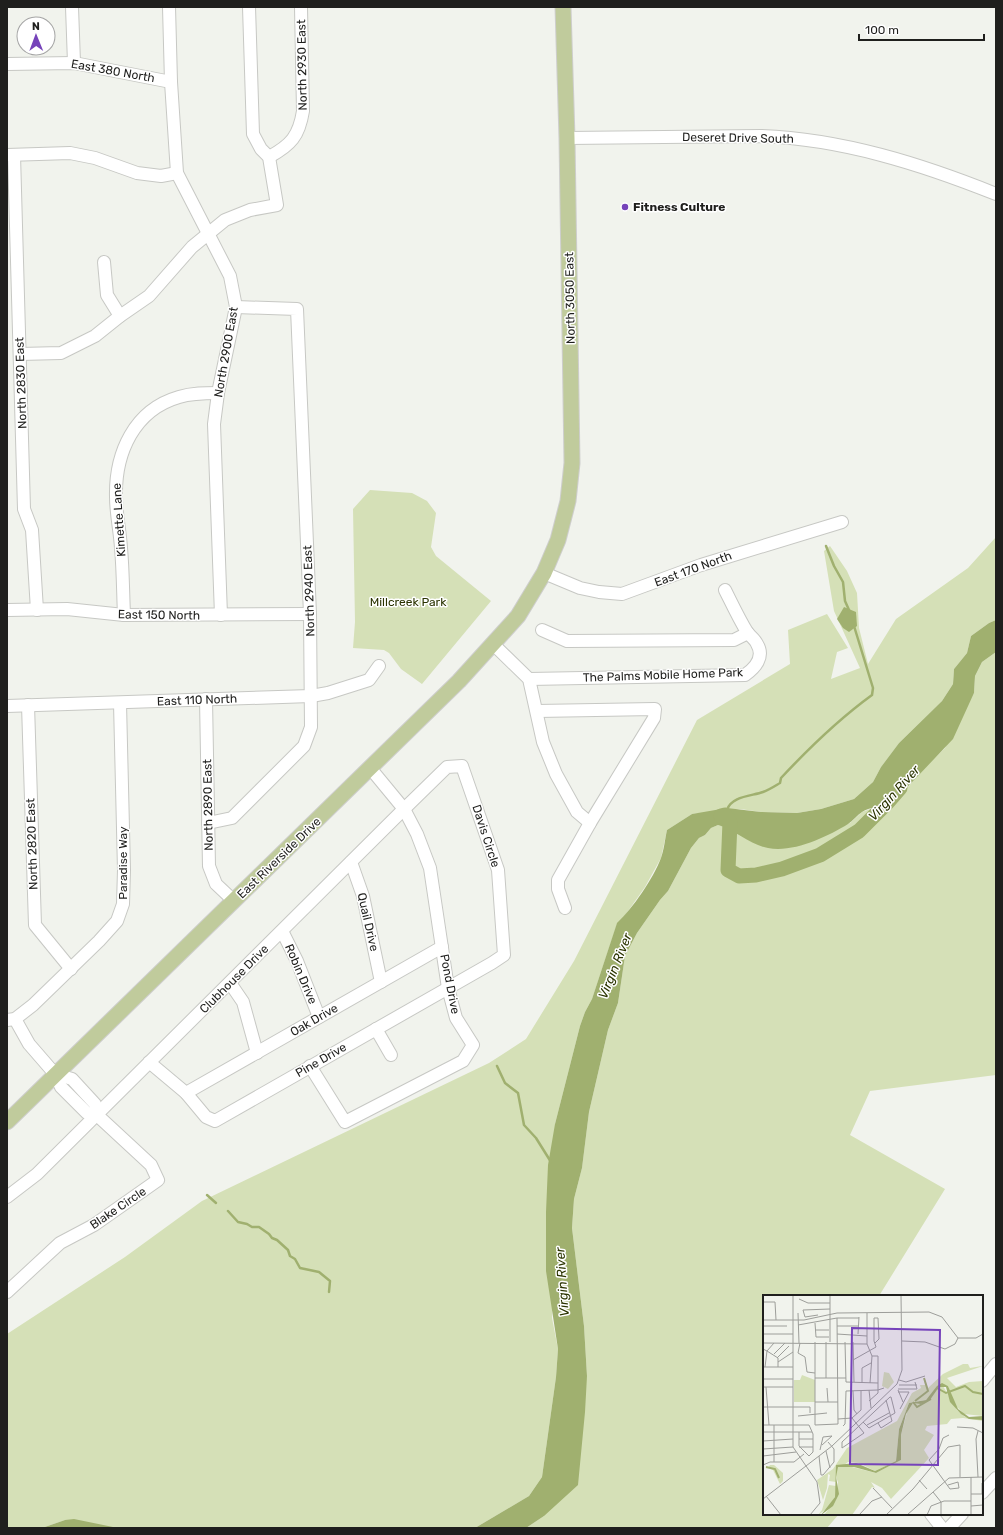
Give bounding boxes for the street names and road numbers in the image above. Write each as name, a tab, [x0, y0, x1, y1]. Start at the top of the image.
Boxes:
street label: North 2930 East	[294, 19, 310, 111]
street label: East 380 North	[70, 57, 156, 85]
street label: Deseret Drive South	[682, 130, 794, 146]
street label: North 3050 East	[562, 252, 578, 344]
street label: North 2900 East	[211, 305, 241, 398]
street label: North 2830 East	[12, 337, 30, 429]
street label: Kimette Lane	[109, 482, 129, 557]
street label: North 2940 East	[300, 545, 318, 637]
street label: East 170 North	[652, 549, 734, 589]
street label: East 150 North	[118, 607, 200, 623]
street label: The Palms Mobile Home Park	[583, 665, 744, 685]
street label: East 110 North	[157, 692, 237, 708]
street label: North 2890 East	[200, 759, 216, 851]
street label: North 2820 East	[23, 798, 41, 890]
street label: Davis Circle	[469, 803, 503, 869]
street label: East Riverside Drive	[234, 814, 324, 902]
street label: Paradise Way	[116, 826, 130, 900]
street label: Quail Drive	[354, 891, 382, 953]
street label: Clubhouse Drive	[197, 942, 271, 1016]
street label: Robin Drive	[282, 942, 320, 1006]
street label: Pond Drive	[437, 953, 463, 1015]
street label: Oak Drive	[288, 1001, 341, 1039]
street label: Pine Drive	[293, 1040, 349, 1080]
street label: Blake Circle	[87, 1184, 149, 1232]

